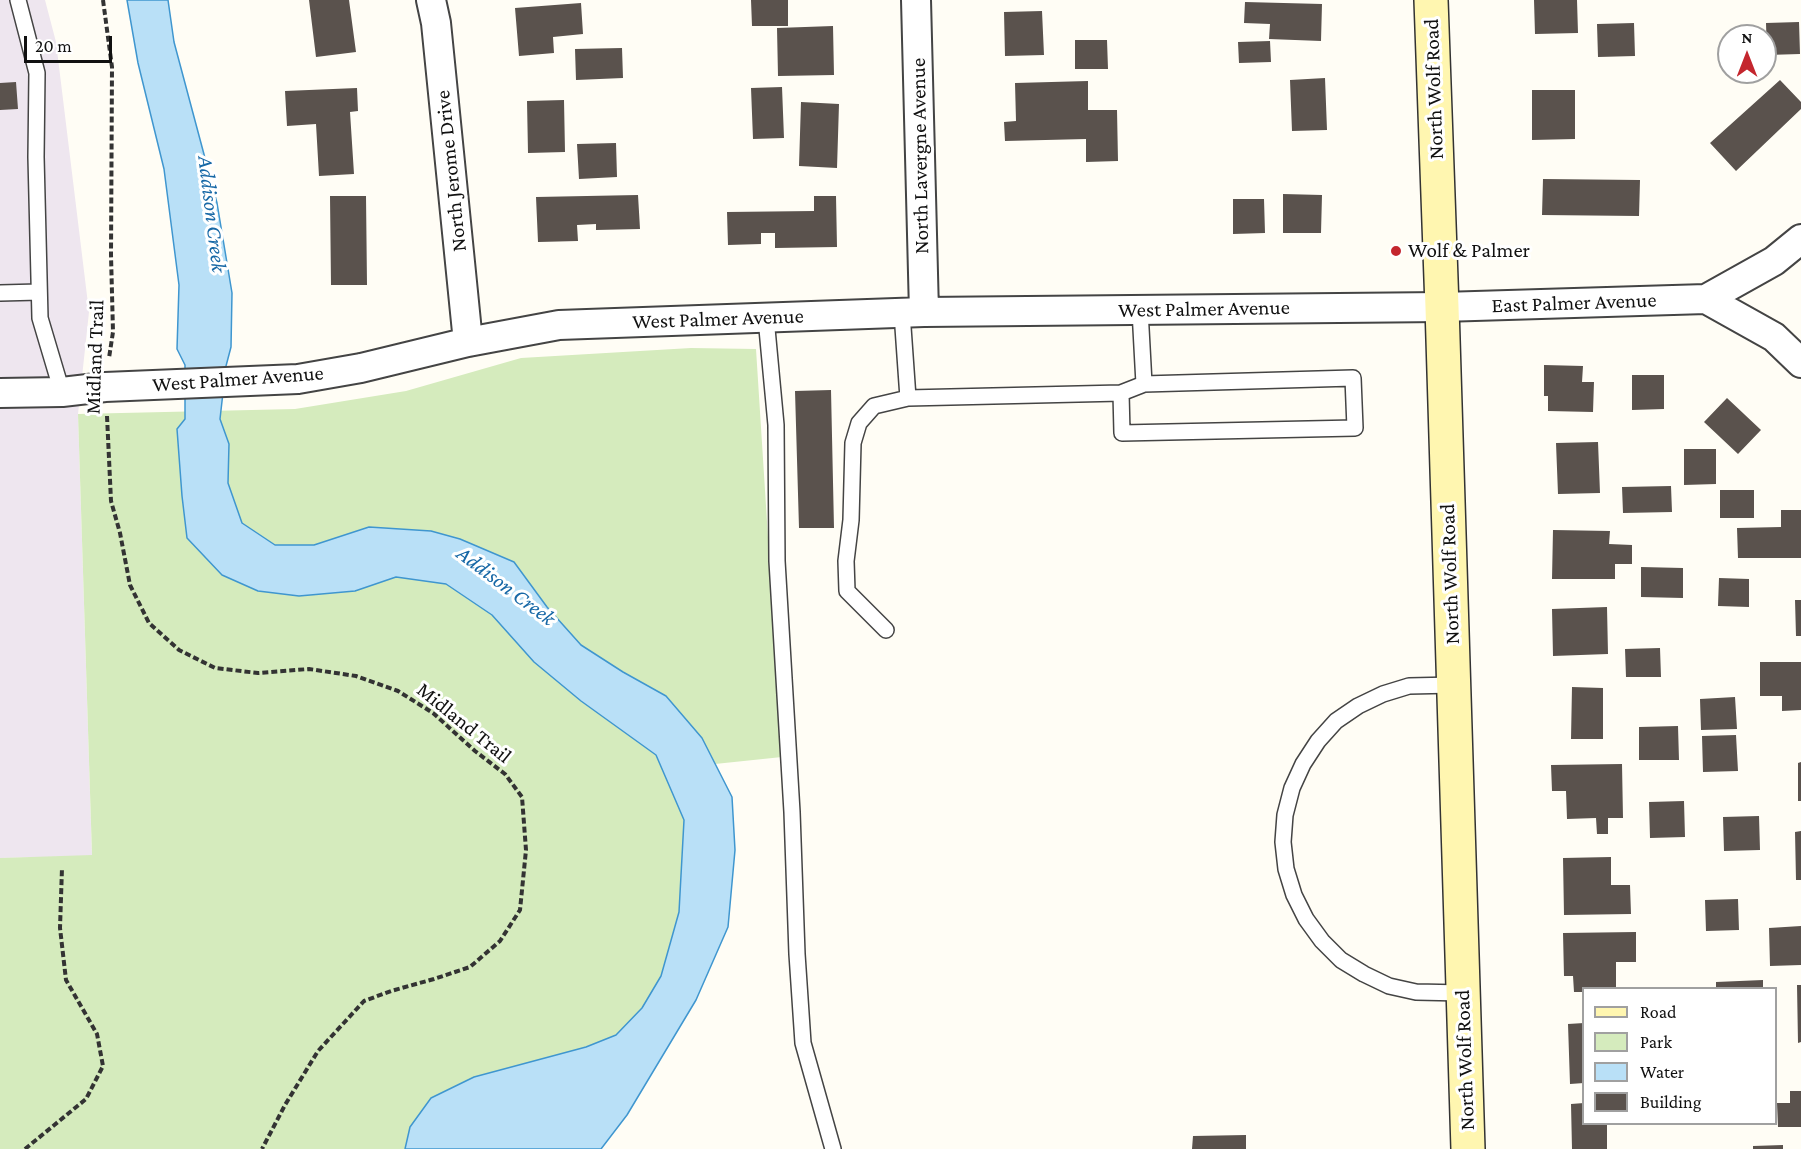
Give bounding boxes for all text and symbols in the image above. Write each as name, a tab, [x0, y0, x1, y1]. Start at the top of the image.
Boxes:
street label: North Wolf Road	[1419, 18, 1449, 160]
scale bar	[27, 24, 116, 62]
north arrow	[1717, 24, 1777, 84]
text: N	[1742, 29, 1752, 46]
text: 20 m	[35, 36, 72, 56]
street label: North Lavergne Avenue	[906, 58, 934, 254]
street label: North Jerome Drive	[430, 89, 472, 253]
water label: Addison Creek	[192, 154, 232, 274]
place label: Wolf & Palmer	[1408, 238, 1530, 264]
marker: Wolf & Palmer	[1389, 244, 1403, 258]
street label: East Palmer Avenue	[1491, 288, 1657, 318]
street label: West Palmer Avenue	[1118, 295, 1290, 323]
street label: Midland Trail	[80, 299, 110, 415]
street label: West Palmer Avenue	[632, 303, 804, 335]
street label: West Palmer Avenue	[152, 360, 324, 398]
street label: North Wolf Road	[1435, 503, 1465, 645]
water label: Addison Creek	[451, 540, 561, 632]
street label: Midland Trail	[412, 677, 516, 769]
legend	[1582, 987, 1777, 1125]
street label: North Wolf Road	[1450, 989, 1480, 1131]
text: Road	[1640, 1002, 1677, 1022]
text: Park	[1640, 1032, 1672, 1052]
text: Water	[1640, 1062, 1684, 1082]
text: Building	[1640, 1092, 1701, 1112]

